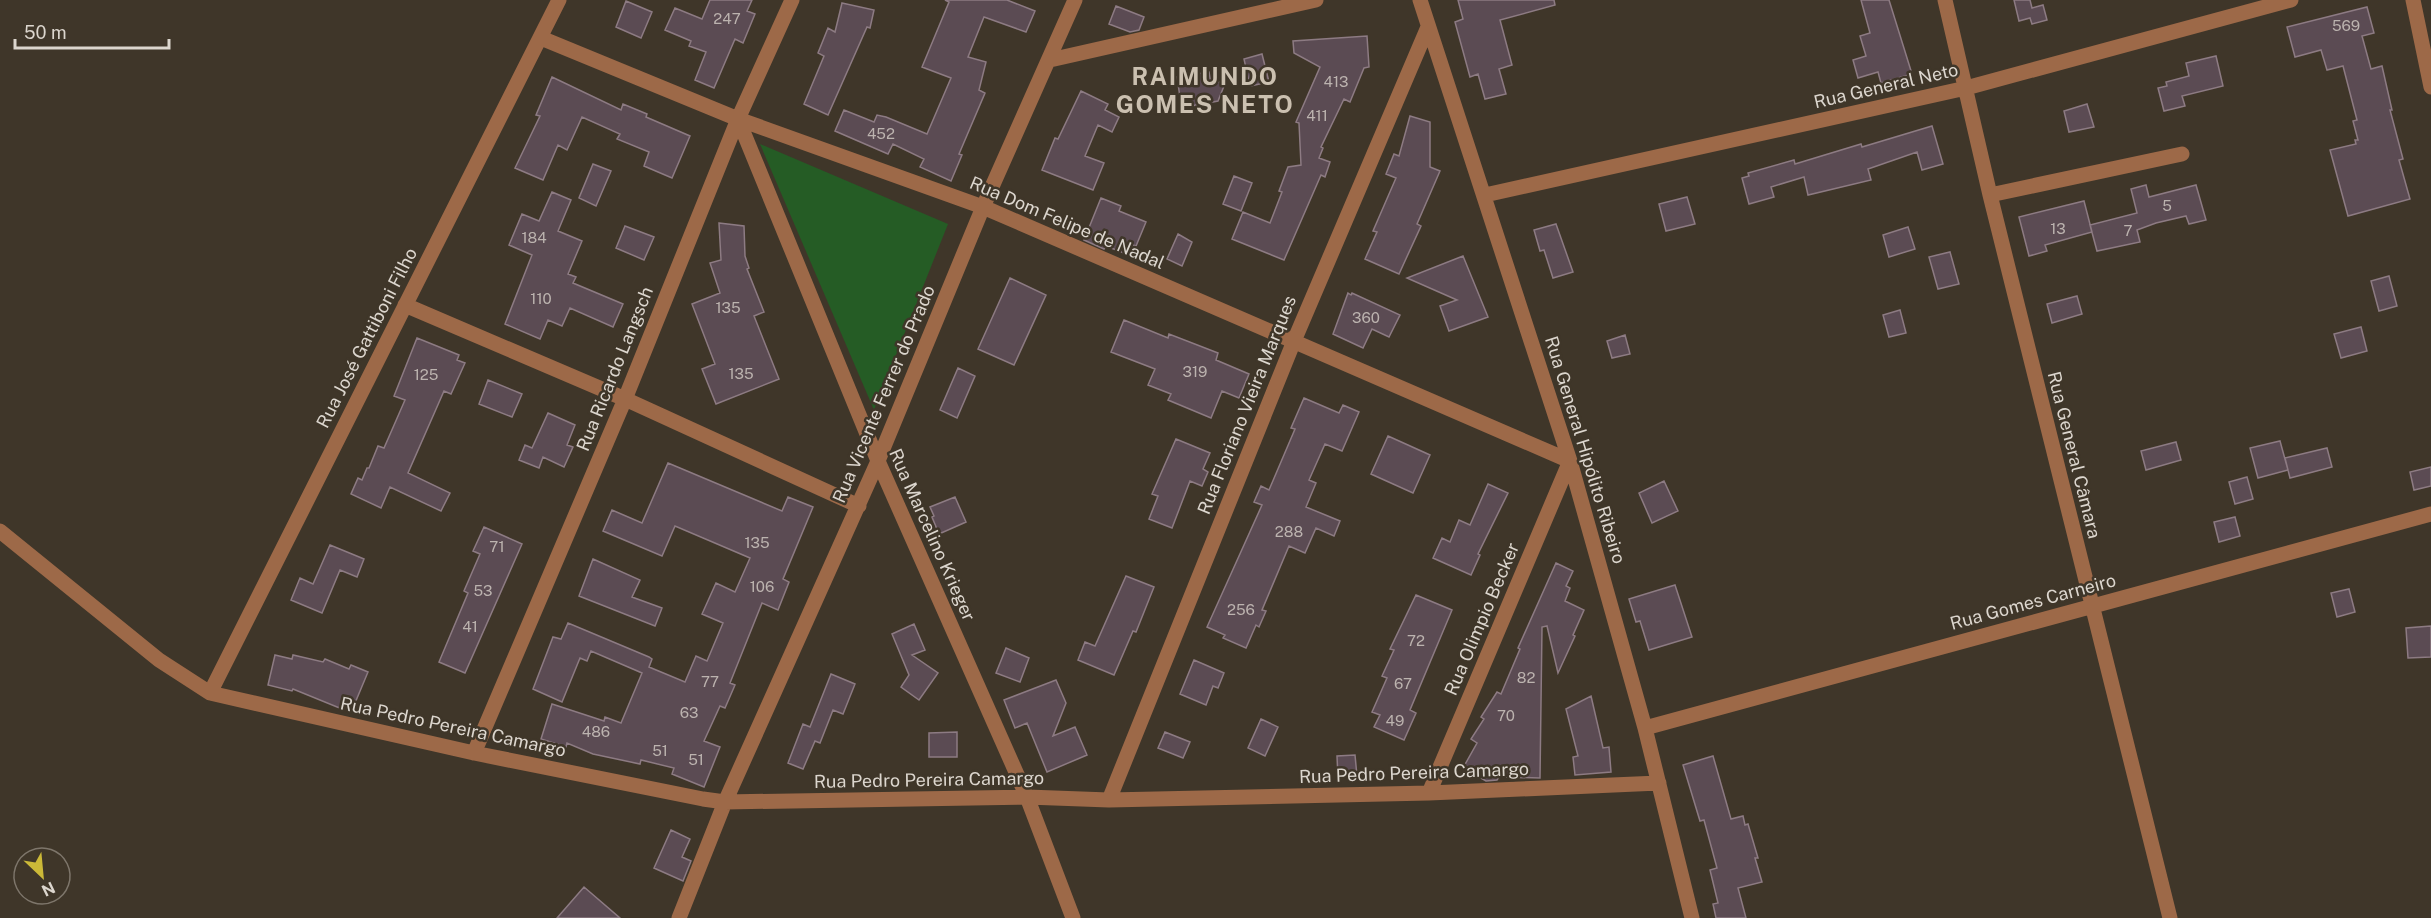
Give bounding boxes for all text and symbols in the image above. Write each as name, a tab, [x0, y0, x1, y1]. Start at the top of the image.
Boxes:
house number: 247	[713, 10, 741, 27]
scale bar	[15, 12, 170, 50]
house number: 569	[2332, 17, 2360, 34]
text: 50 m	[24, 22, 67, 43]
street label: Rua General Neto	[1812, 59, 1960, 112]
district label: RAIMUNDO GOMES NETO	[1116, 62, 1294, 118]
house number: 413	[1324, 73, 1348, 90]
house number: 411	[1306, 107, 1328, 124]
house number: 452	[867, 125, 895, 142]
street label: Rua Dom Felipe de Nadal	[967, 172, 1168, 273]
house number: 5	[2162, 197, 2172, 214]
house number: 13	[2050, 220, 2066, 237]
house number: 7	[2123, 222, 2133, 239]
house number: 184	[521, 229, 547, 246]
street label: Rua José Gattiboni Filho	[312, 244, 421, 431]
street label: Rua Vicente Ferrer do Prado	[828, 282, 939, 506]
street label: Rua Ricardo Langsch	[572, 284, 657, 454]
house number: 110	[530, 290, 552, 307]
street label: Rua Floriano Vieira Marques	[1193, 292, 1300, 517]
house number: 135	[715, 299, 741, 316]
house number: 360	[1352, 309, 1380, 326]
street label: Rua General Hipólito Ribeiro	[1541, 334, 1630, 566]
house number: 319	[1183, 363, 1207, 380]
house number: 135	[728, 365, 754, 382]
house number: 125	[414, 366, 438, 383]
street label: Rua General Câmara	[2044, 369, 2105, 541]
street label: Rua Marcelino Krieger	[885, 445, 980, 624]
house number: 288	[1275, 523, 1303, 540]
house number: 135	[744, 534, 770, 551]
house number: 71	[489, 538, 505, 555]
street label: Rua Olimpio Becker	[1440, 539, 1523, 698]
street label: Rua Gomes Carneiro	[1948, 569, 2118, 634]
house number: 106	[750, 578, 774, 595]
house number: 53	[473, 582, 493, 599]
house number: 256	[1227, 601, 1255, 618]
house number: 41	[462, 618, 478, 635]
house number: 72	[1407, 632, 1425, 649]
house number: 82	[1517, 669, 1535, 686]
house number: 77	[701, 673, 719, 690]
house number: 67	[1394, 675, 1412, 692]
street label: Rua Pedro Pereira Camargo	[338, 692, 568, 761]
house number: 63	[680, 704, 698, 721]
house number: 70	[1497, 707, 1515, 724]
house number: 49	[1386, 712, 1404, 729]
house number: 486	[582, 723, 610, 740]
house number: 51	[652, 742, 668, 759]
house number: 51	[688, 751, 704, 768]
street label: Rua Pedro Pereira Camargo	[1299, 758, 1529, 787]
street label: Rua Pedro Pereira Camargo	[814, 767, 1044, 792]
north arrow	[12, 846, 72, 906]
text: N	[39, 878, 58, 900]

